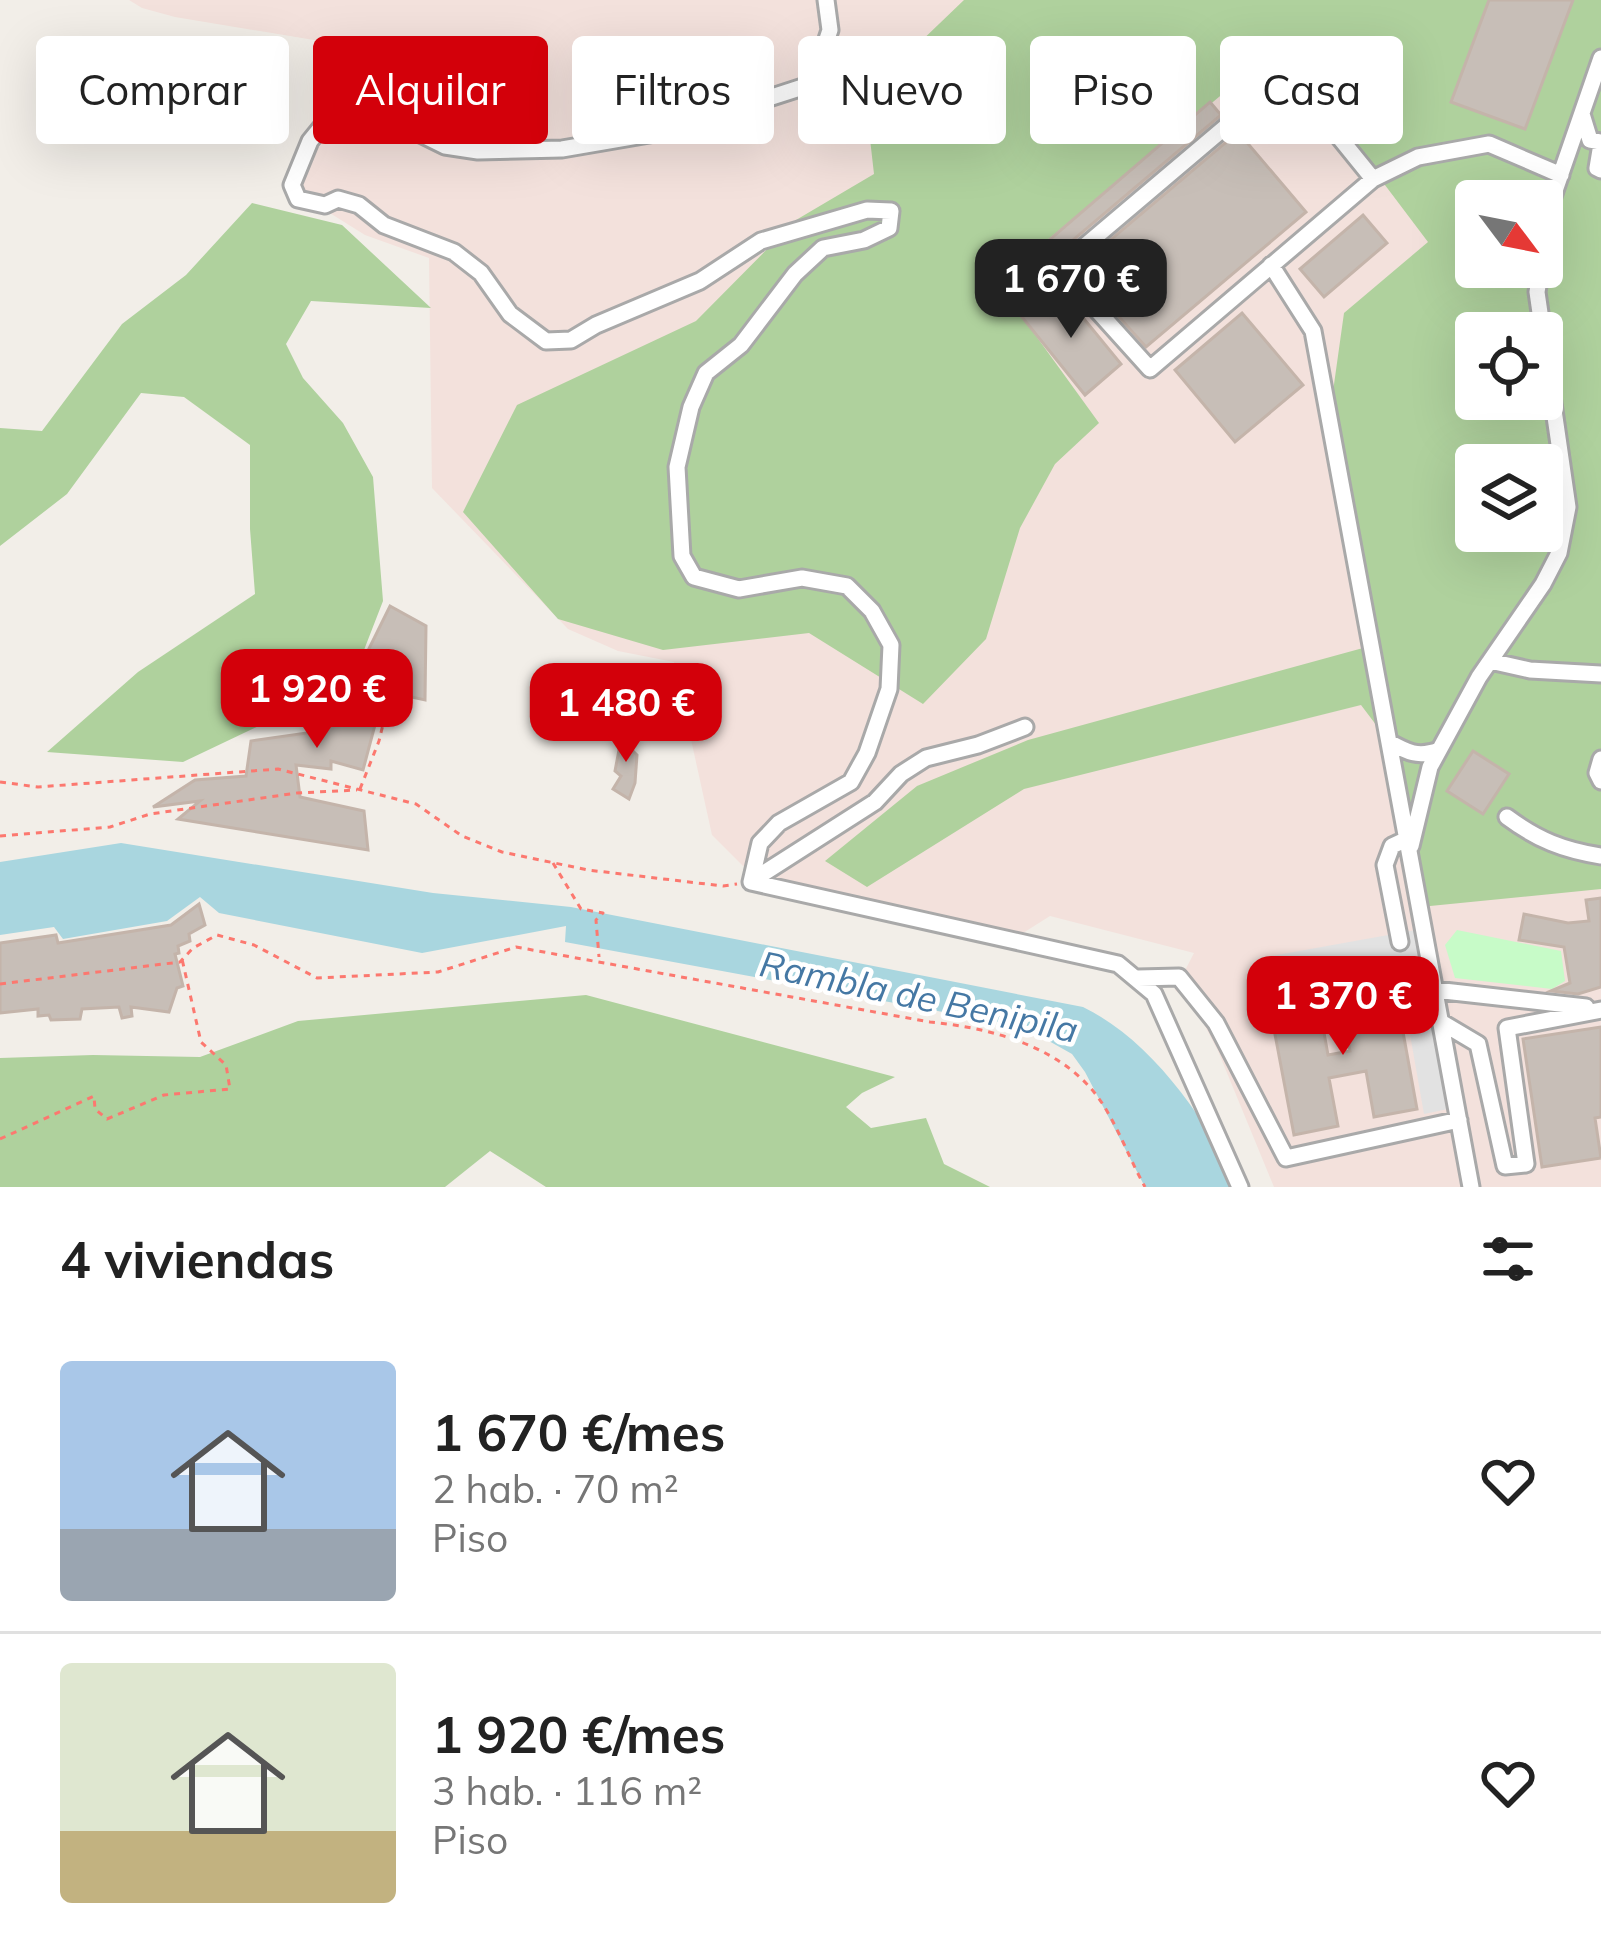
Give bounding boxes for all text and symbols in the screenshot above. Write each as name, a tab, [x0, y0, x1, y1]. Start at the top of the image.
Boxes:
chip: Comprar	[36, 36, 289, 144]
chip: Alquilar	[313, 36, 548, 144]
chip: Filtros	[572, 36, 774, 144]
chip: Nuevo	[798, 36, 1006, 144]
chip: Piso	[1030, 36, 1196, 144]
chip: Casa	[1220, 36, 1403, 144]
north arrow	[1455, 180, 1563, 288]
map controls	[1455, 180, 1563, 552]
pin: 1 670 €	[960, 239, 1182, 341]
text: 1 670 €	[1002, 253, 1140, 302]
button: locate	[1455, 312, 1563, 420]
button: layers	[1455, 444, 1563, 552]
pin: 1 920 €	[206, 649, 428, 751]
text: 1 920 €	[248, 663, 386, 712]
pin: 1 480 €	[515, 663, 737, 765]
text: 1 480 €	[557, 677, 695, 726]
water label: Rambla de Benipila	[756, 940, 1082, 1052]
pin: 1 370 €	[1232, 956, 1454, 1058]
text: 1 370 €	[1274, 970, 1412, 1019]
icon: filters	[1475, 1226, 1541, 1292]
text: 4 viviendas	[60, 1227, 334, 1291]
text: 1 670 €/mes	[432, 1400, 725, 1464]
icon: home	[156, 1409, 300, 1553]
icon: heart	[1475, 1448, 1541, 1514]
text: 2 hab. · 70 m²	[432, 1464, 679, 1513]
text: Piso	[432, 1513, 508, 1562]
text: 1 920 €/mes	[432, 1702, 725, 1766]
icon: home	[156, 1711, 300, 1855]
icon: heart	[1475, 1750, 1541, 1816]
text: 3 hab. · 116 m²	[432, 1766, 702, 1815]
text: Piso	[432, 1815, 508, 1864]

